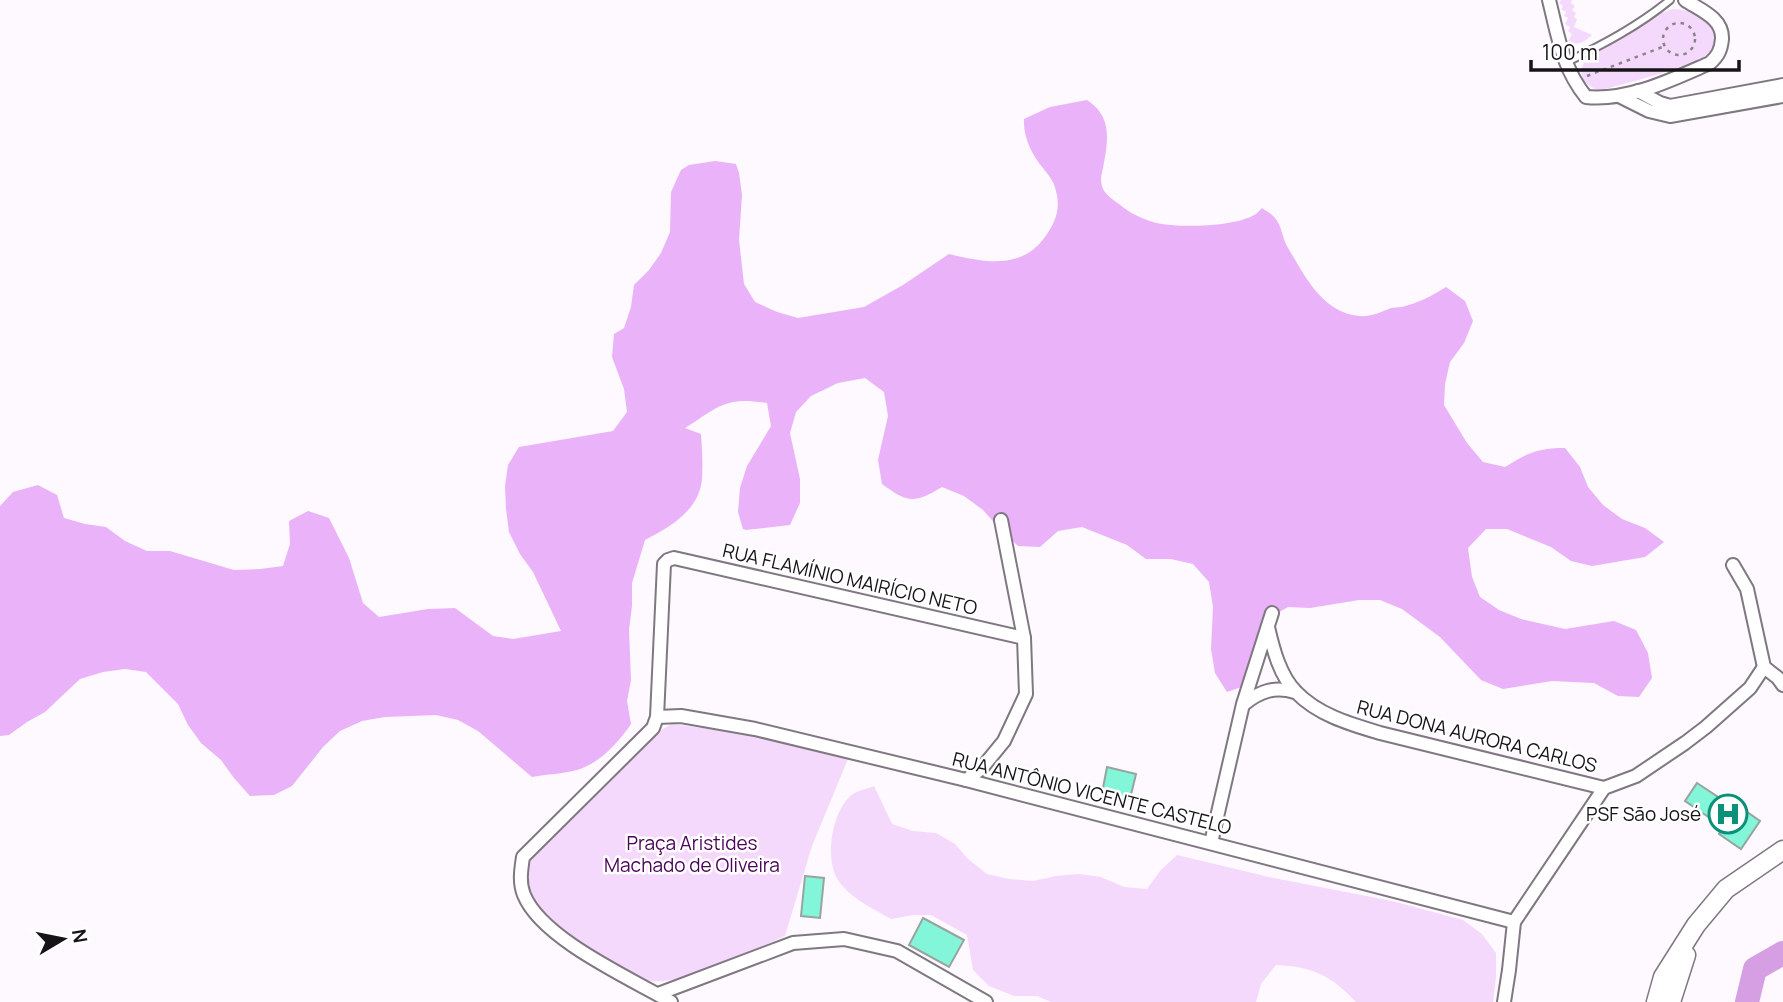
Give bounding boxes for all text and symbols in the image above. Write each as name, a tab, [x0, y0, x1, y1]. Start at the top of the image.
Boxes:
scale bar	[1531, 28, 1739, 72]
text: 100 m	[1542, 38, 1598, 66]
street label: RUA FLAMÍNIO MAIRÍCIO NETO	[720, 537, 980, 621]
street label: RUA DONA AURORA CARLOS	[1354, 694, 1600, 778]
street label: RUA ANTÔNIO VICENTE CASTELO	[950, 746, 1235, 840]
hospital icon: PSF São José	[1707, 793, 1749, 835]
place label: PSF São José	[1586, 801, 1701, 827]
park label: Praça Aristides Machado de Oliveira	[604, 830, 780, 878]
north arrow	[28, 904, 98, 974]
text: N	[66, 927, 94, 945]

